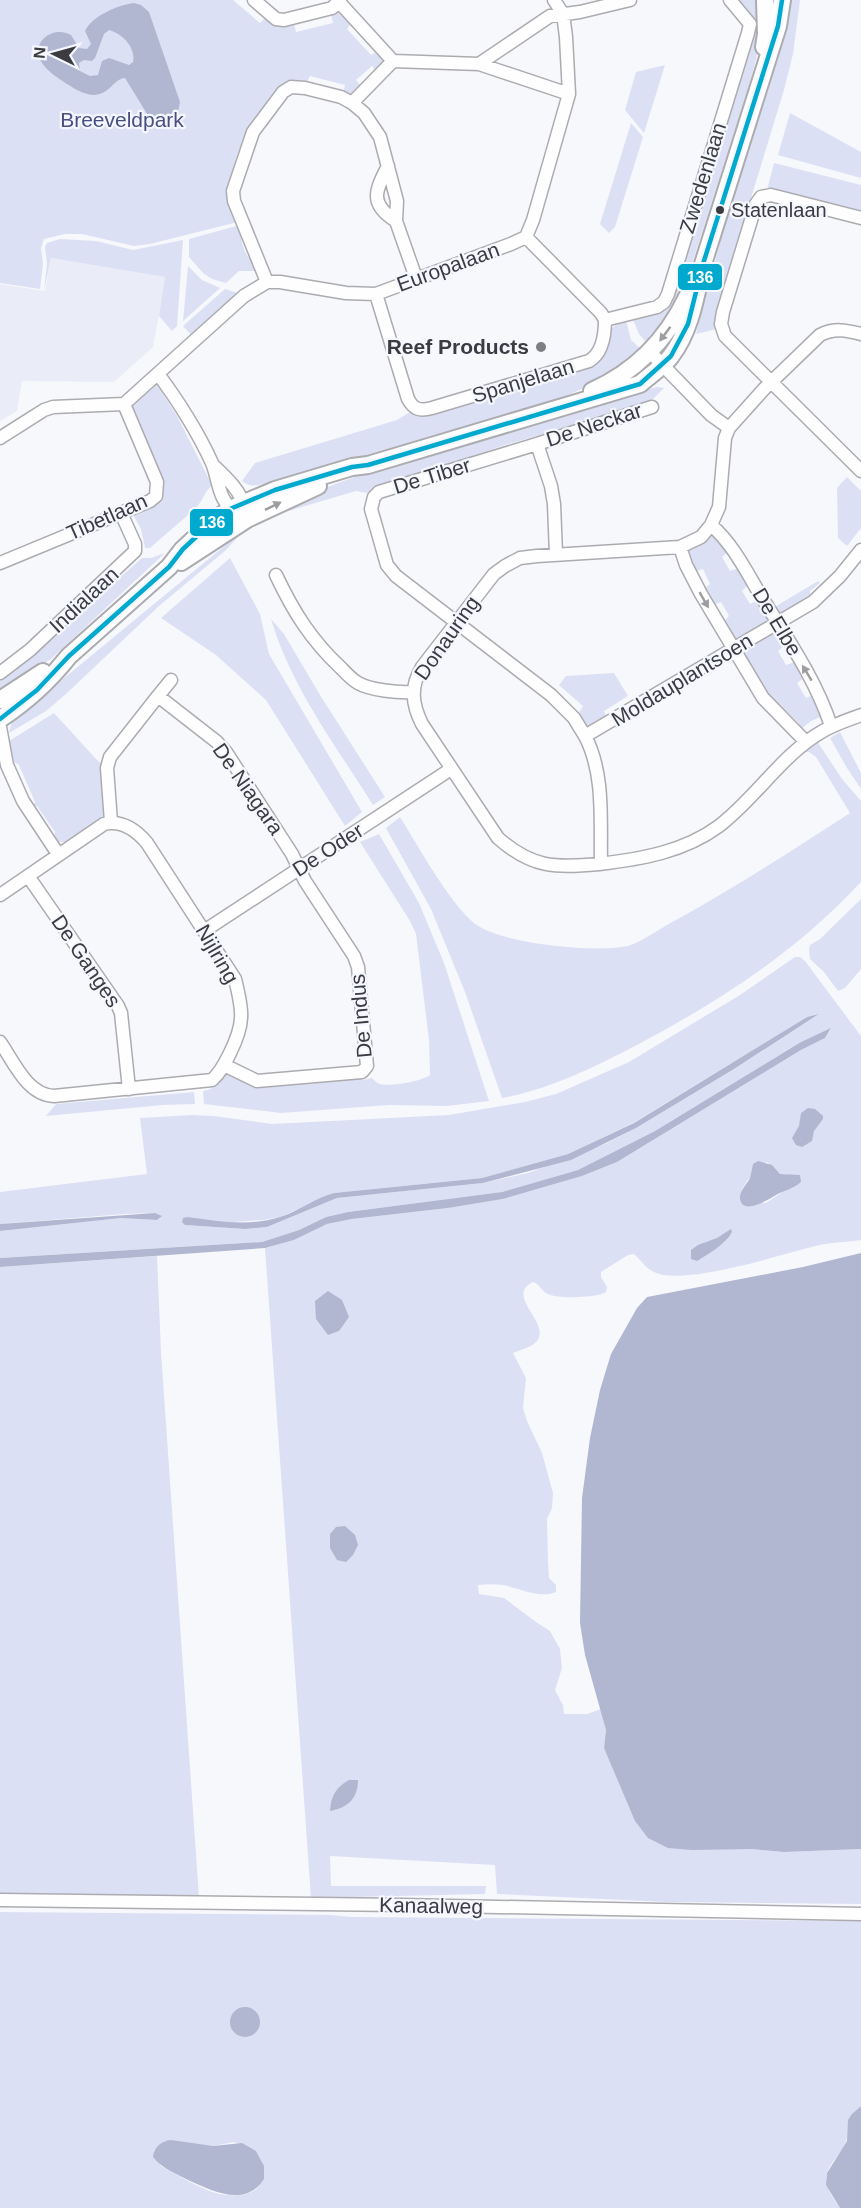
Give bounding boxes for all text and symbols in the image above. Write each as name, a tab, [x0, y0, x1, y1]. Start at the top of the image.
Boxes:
north arrow	[24, 24, 84, 84]
text: N	[31, 46, 49, 59]
park label: Breeveldpark	[60, 108, 184, 131]
street label: Zwedenlaan	[675, 120, 730, 236]
place label: Statenlaan	[731, 199, 827, 221]
marker: Statenlaan	[714, 204, 726, 216]
street label: Europalaan	[393, 237, 502, 296]
line badge: 136	[677, 263, 723, 291]
text: 136	[687, 269, 713, 286]
one-way arrow	[660, 326, 672, 341]
place label: Reef Products	[387, 335, 529, 358]
marker: Reef Products	[534, 340, 548, 354]
street label: Spanjelaan	[469, 354, 576, 407]
street label: De Neckar	[543, 398, 645, 451]
street label: De Tiber	[391, 453, 473, 498]
street label: Tibetlaan	[63, 489, 151, 544]
one-way arrow	[265, 502, 282, 511]
line badge: 136	[189, 508, 234, 537]
text: 136	[199, 514, 225, 531]
street label: Indialaan	[45, 562, 123, 637]
street label: De Elbe	[748, 584, 807, 660]
street label: Donauring	[409, 591, 484, 684]
one-way arrow	[699, 592, 710, 608]
street label: Moldauplantsoen	[607, 629, 756, 731]
one-way arrow	[802, 665, 813, 681]
street label: De Niagara	[209, 739, 288, 839]
street label: De Oder	[288, 818, 367, 881]
street label: De Ganges	[47, 910, 126, 1011]
street label: Nijlring	[191, 920, 243, 987]
street label: De Indus	[345, 973, 376, 1059]
street label: Kanaalweg	[379, 1893, 483, 1918]

